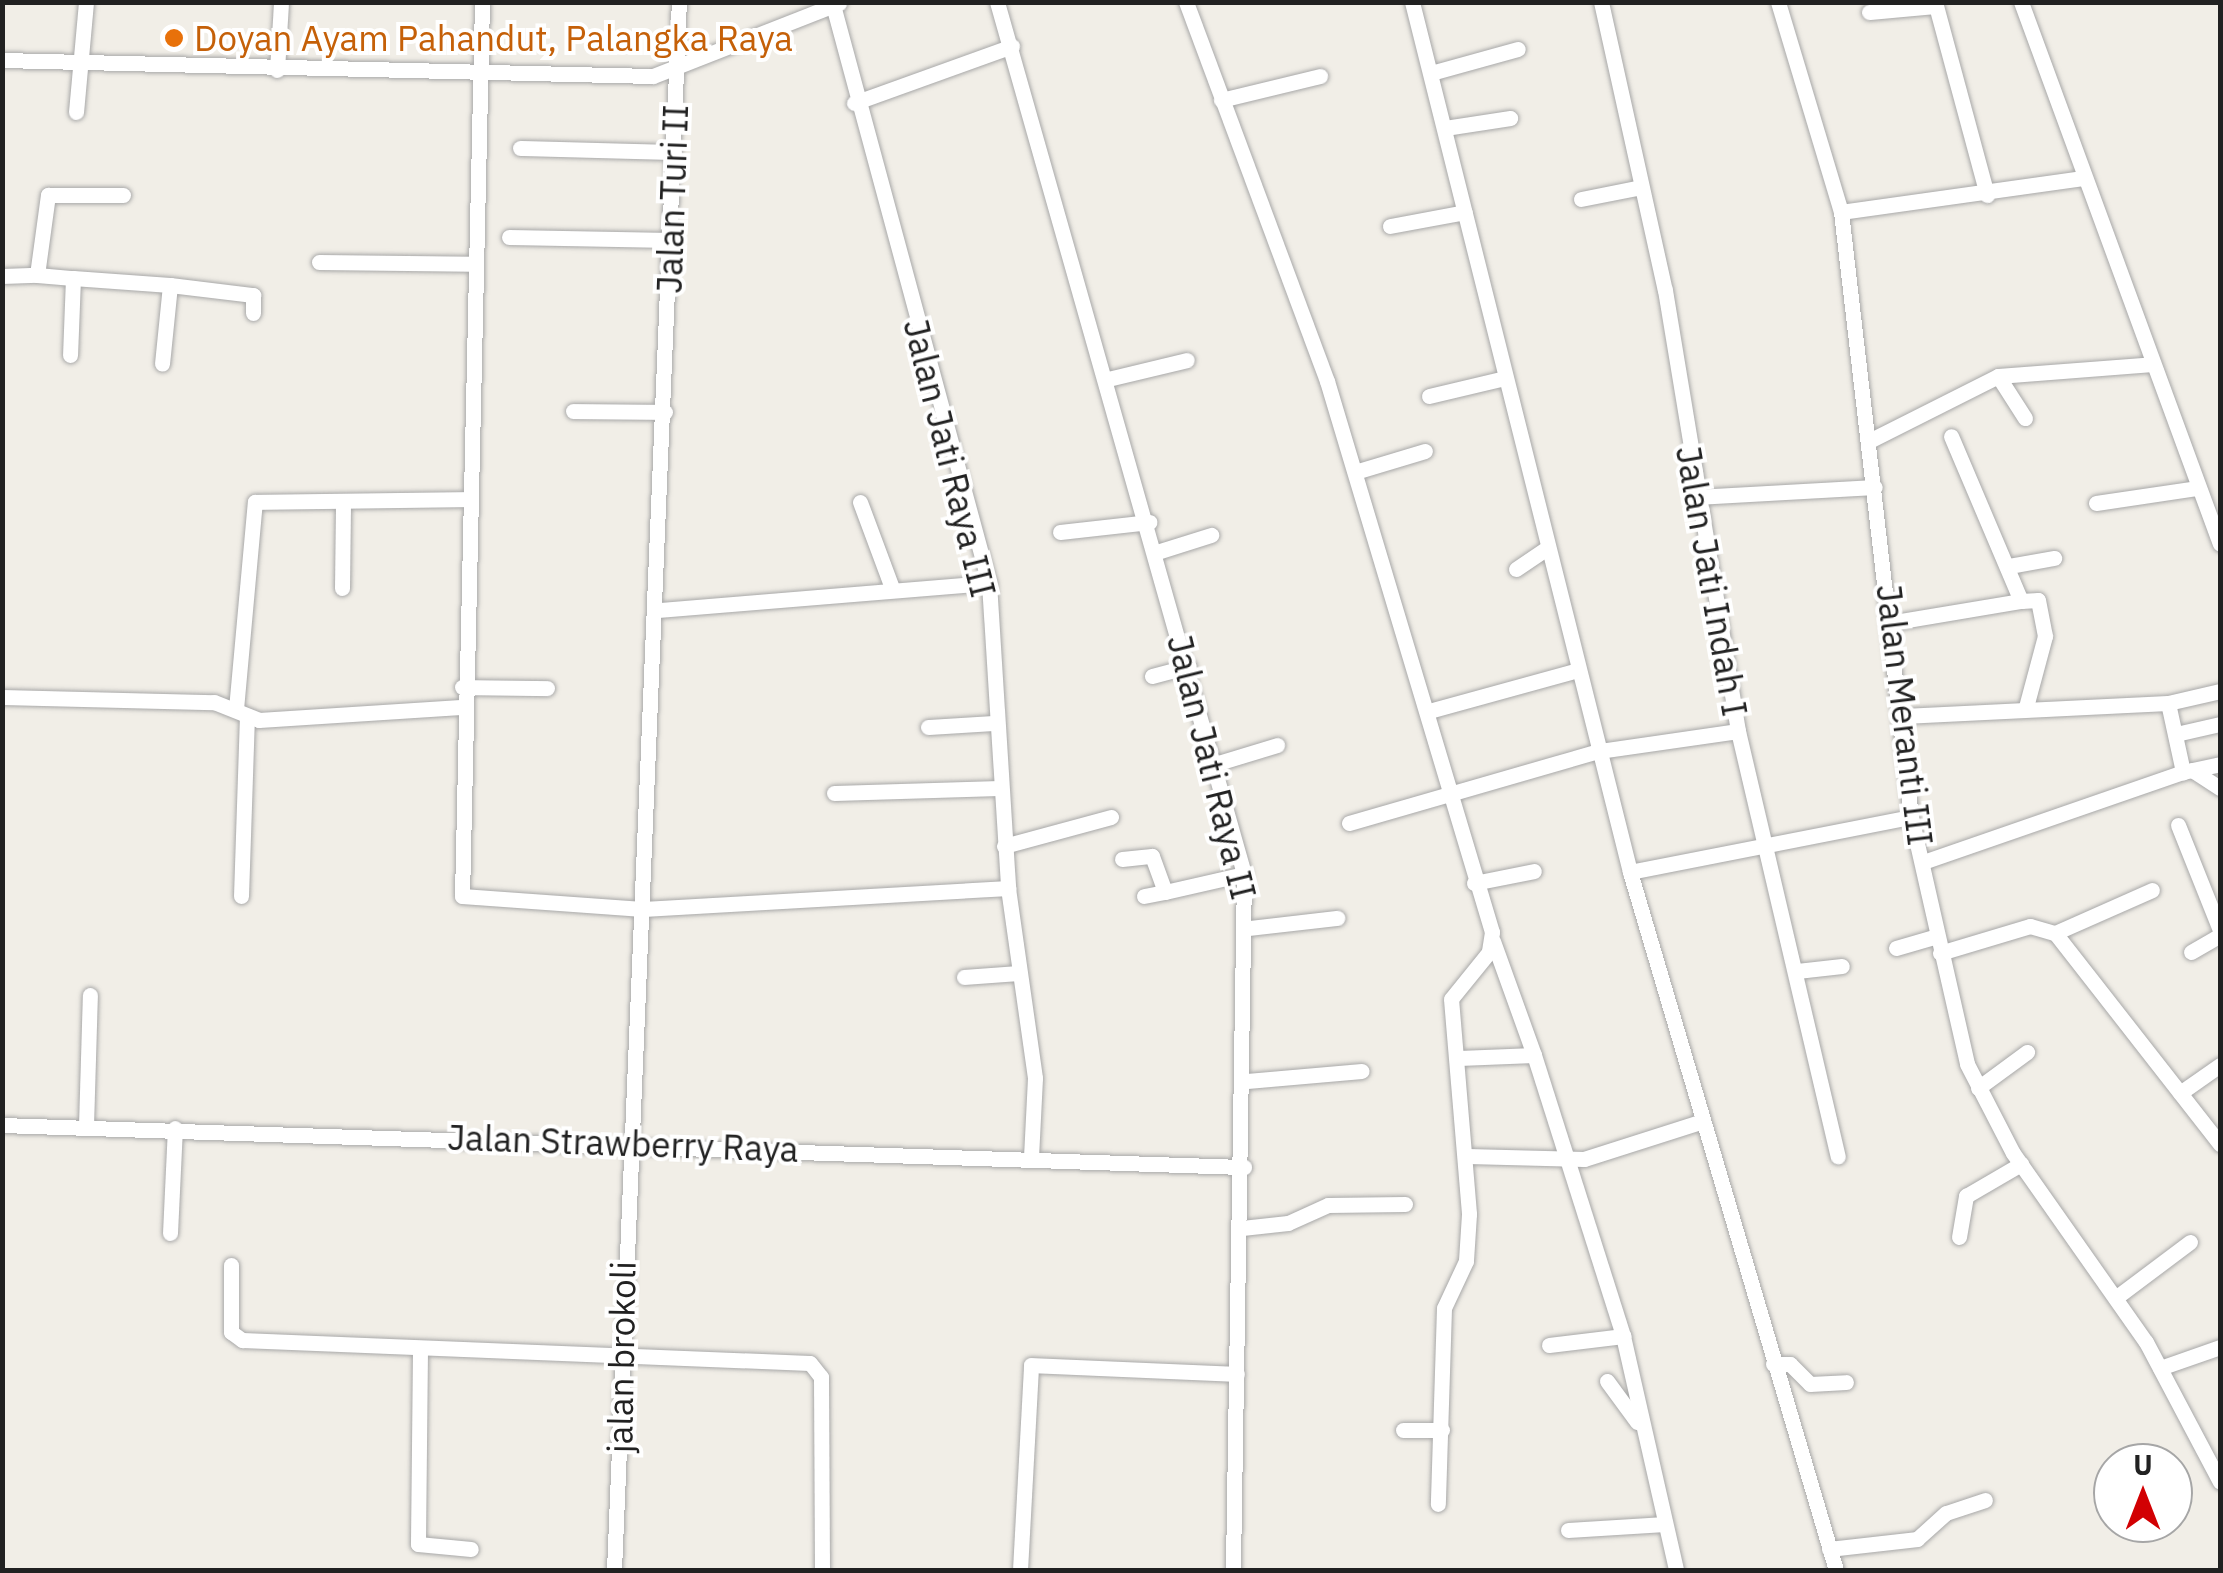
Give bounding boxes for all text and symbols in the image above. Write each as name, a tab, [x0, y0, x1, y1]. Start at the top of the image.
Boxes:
place label: Doyan Ayam Pahandut, Palangka Raya	[194, 17, 793, 59]
marker: Doyan Ayam Pahandut, Palangka Raya	[163, 27, 185, 49]
street label: Jalan Turi II	[648, 104, 696, 294]
street label: Jalan Jati Raya III	[895, 315, 1005, 601]
street label: Jalan Jati Indah I	[1668, 443, 1756, 719]
street label: Jalan Meranti III	[1868, 582, 1942, 848]
street label: Jalan Jati Raya II	[1159, 630, 1265, 904]
street label: Jalan Strawberry Raya	[447, 1116, 799, 1170]
street label: jalan brokoli	[598, 1261, 644, 1453]
north arrow	[2093, 1443, 2193, 1543]
text: U	[2133, 1446, 2153, 1483]

